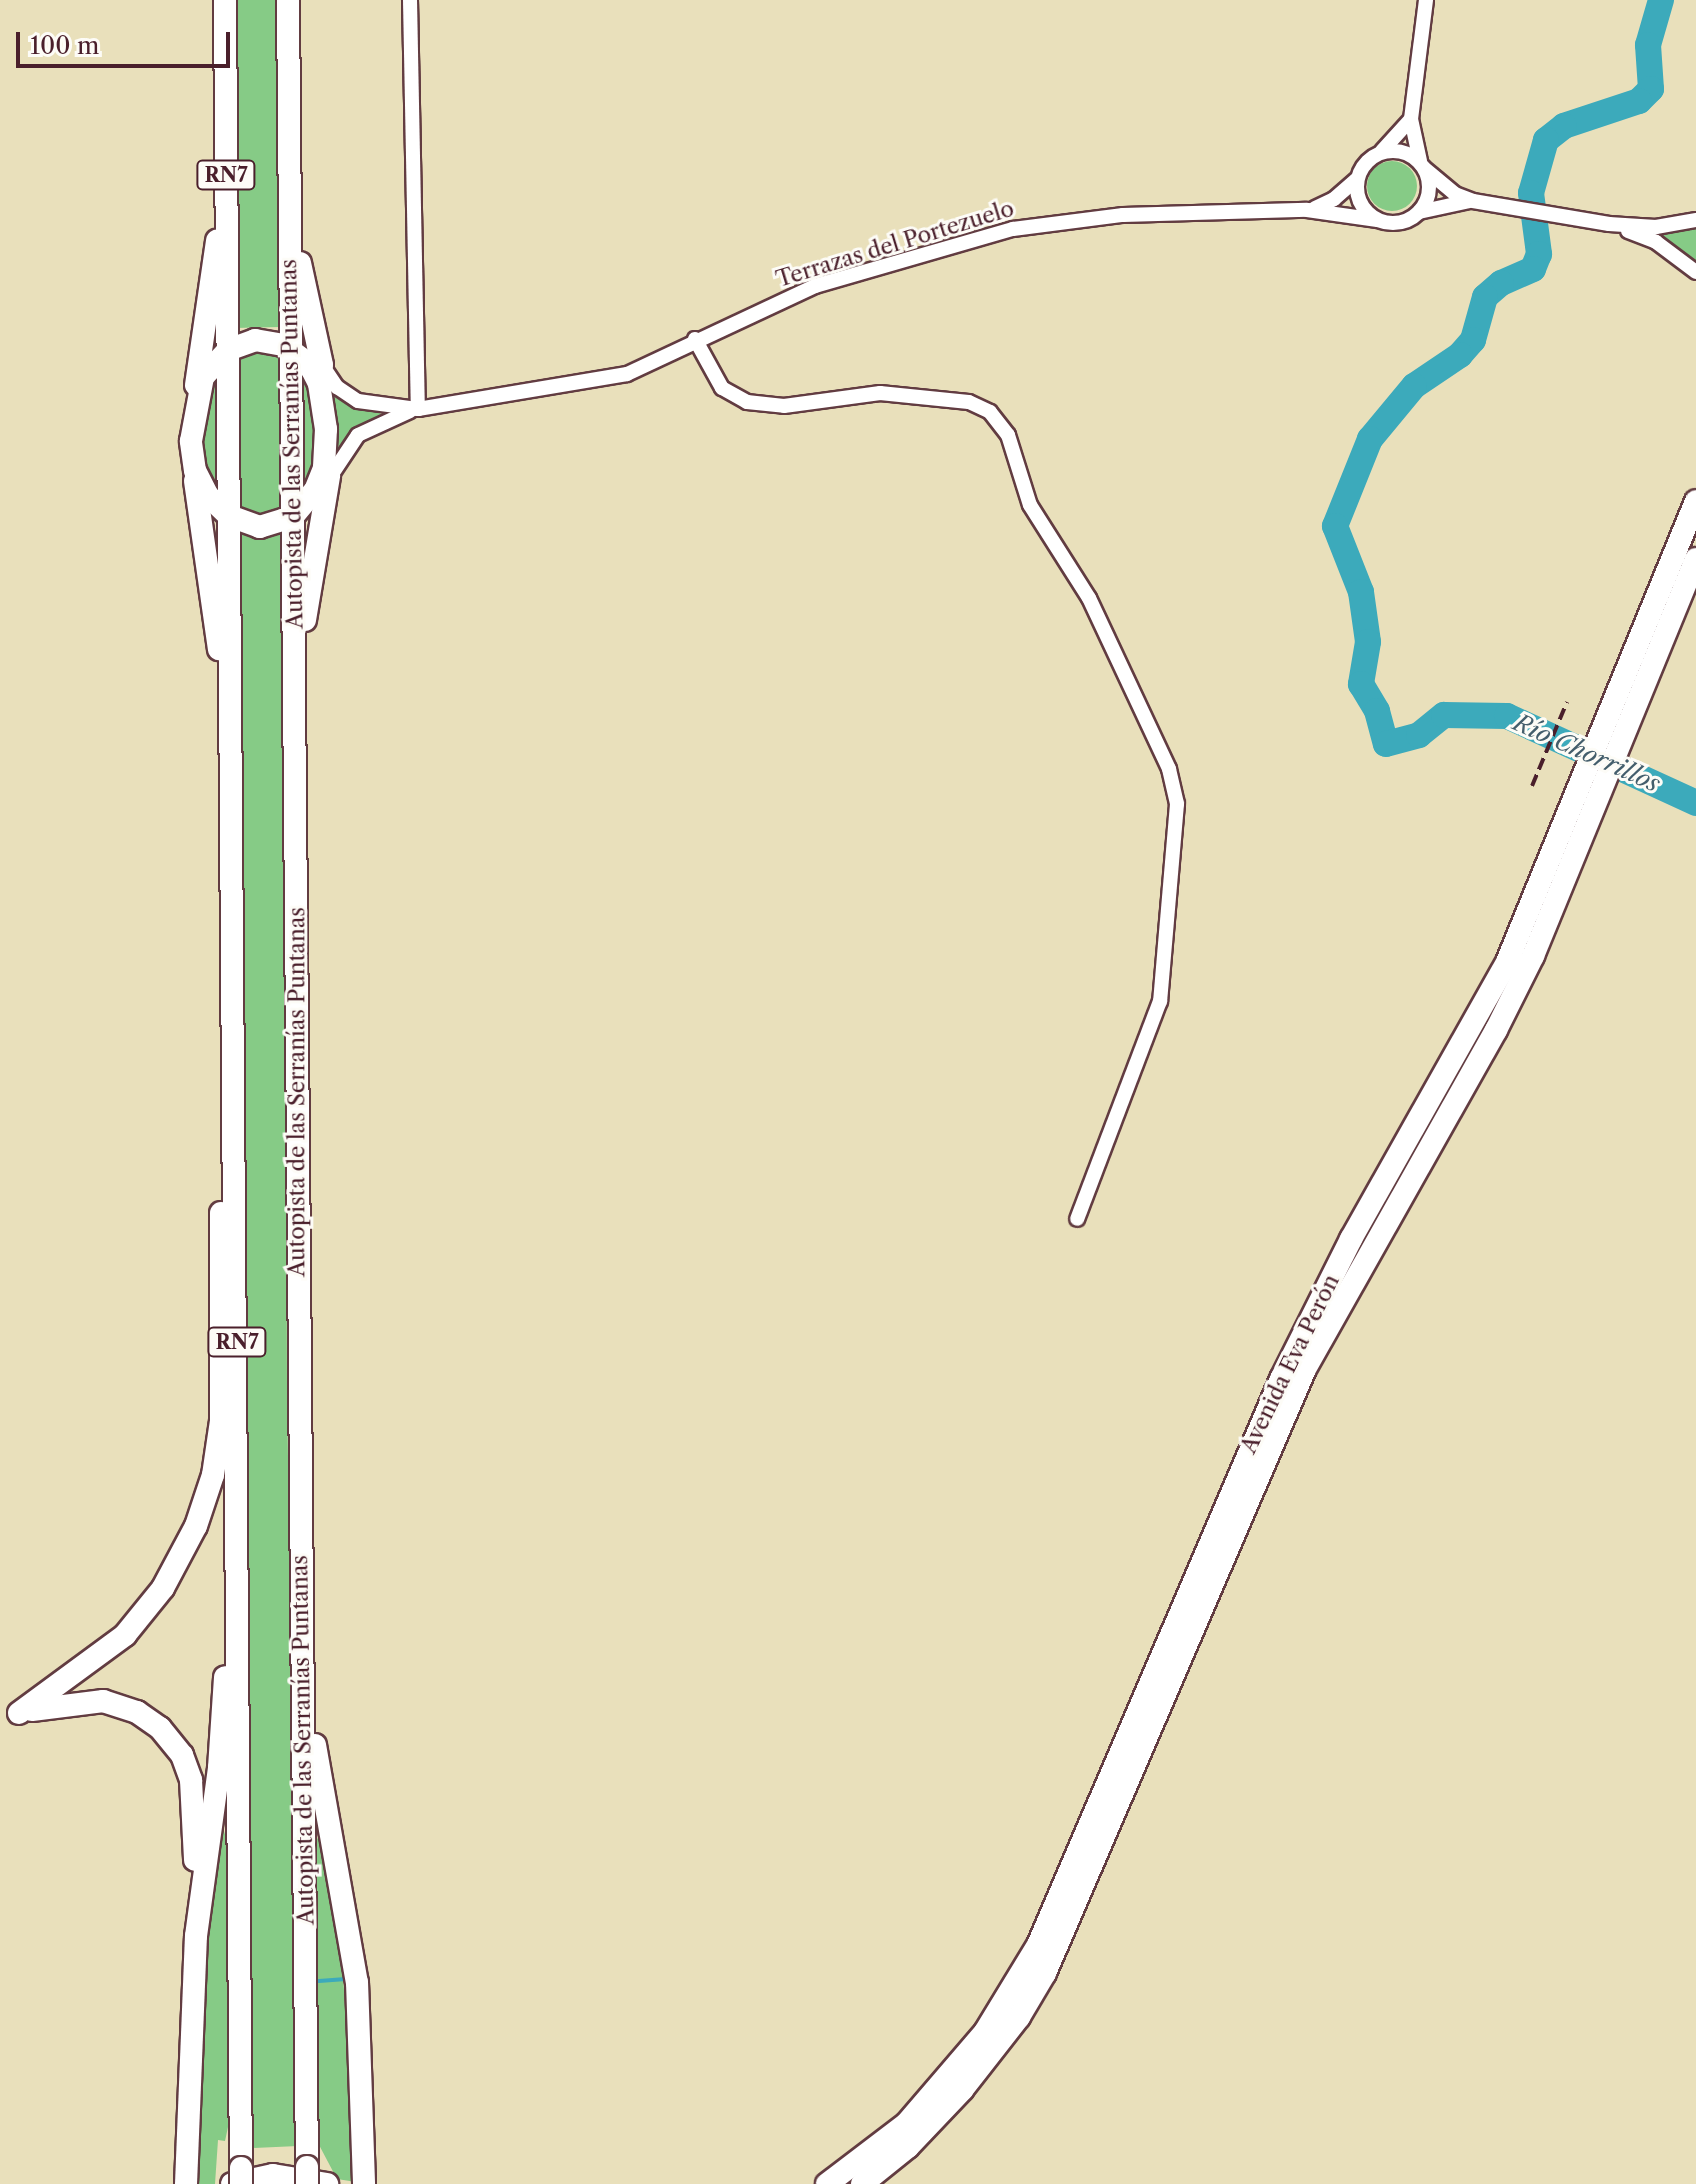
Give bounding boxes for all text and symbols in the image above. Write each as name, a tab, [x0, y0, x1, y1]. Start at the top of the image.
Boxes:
scale bar	[20, 16, 234, 66]
text: 100 m	[30, 31, 99, 60]
road number: RN7	[196, 159, 256, 191]
street label: Terrazas del Portezuelo	[773, 195, 1017, 293]
street label: Autopista de las Serranías Puntanas	[276, 259, 308, 629]
water label: Río Chorrillos	[1509, 708, 1665, 798]
street label: Autopista de las Serranías Puntanas	[284, 907, 310, 1277]
street label: Avenida Eva Perón	[1235, 1270, 1345, 1458]
road number: RN7	[207, 1326, 267, 1358]
street label: Autopista de las Serranías Puntanas	[287, 1555, 319, 1925]

